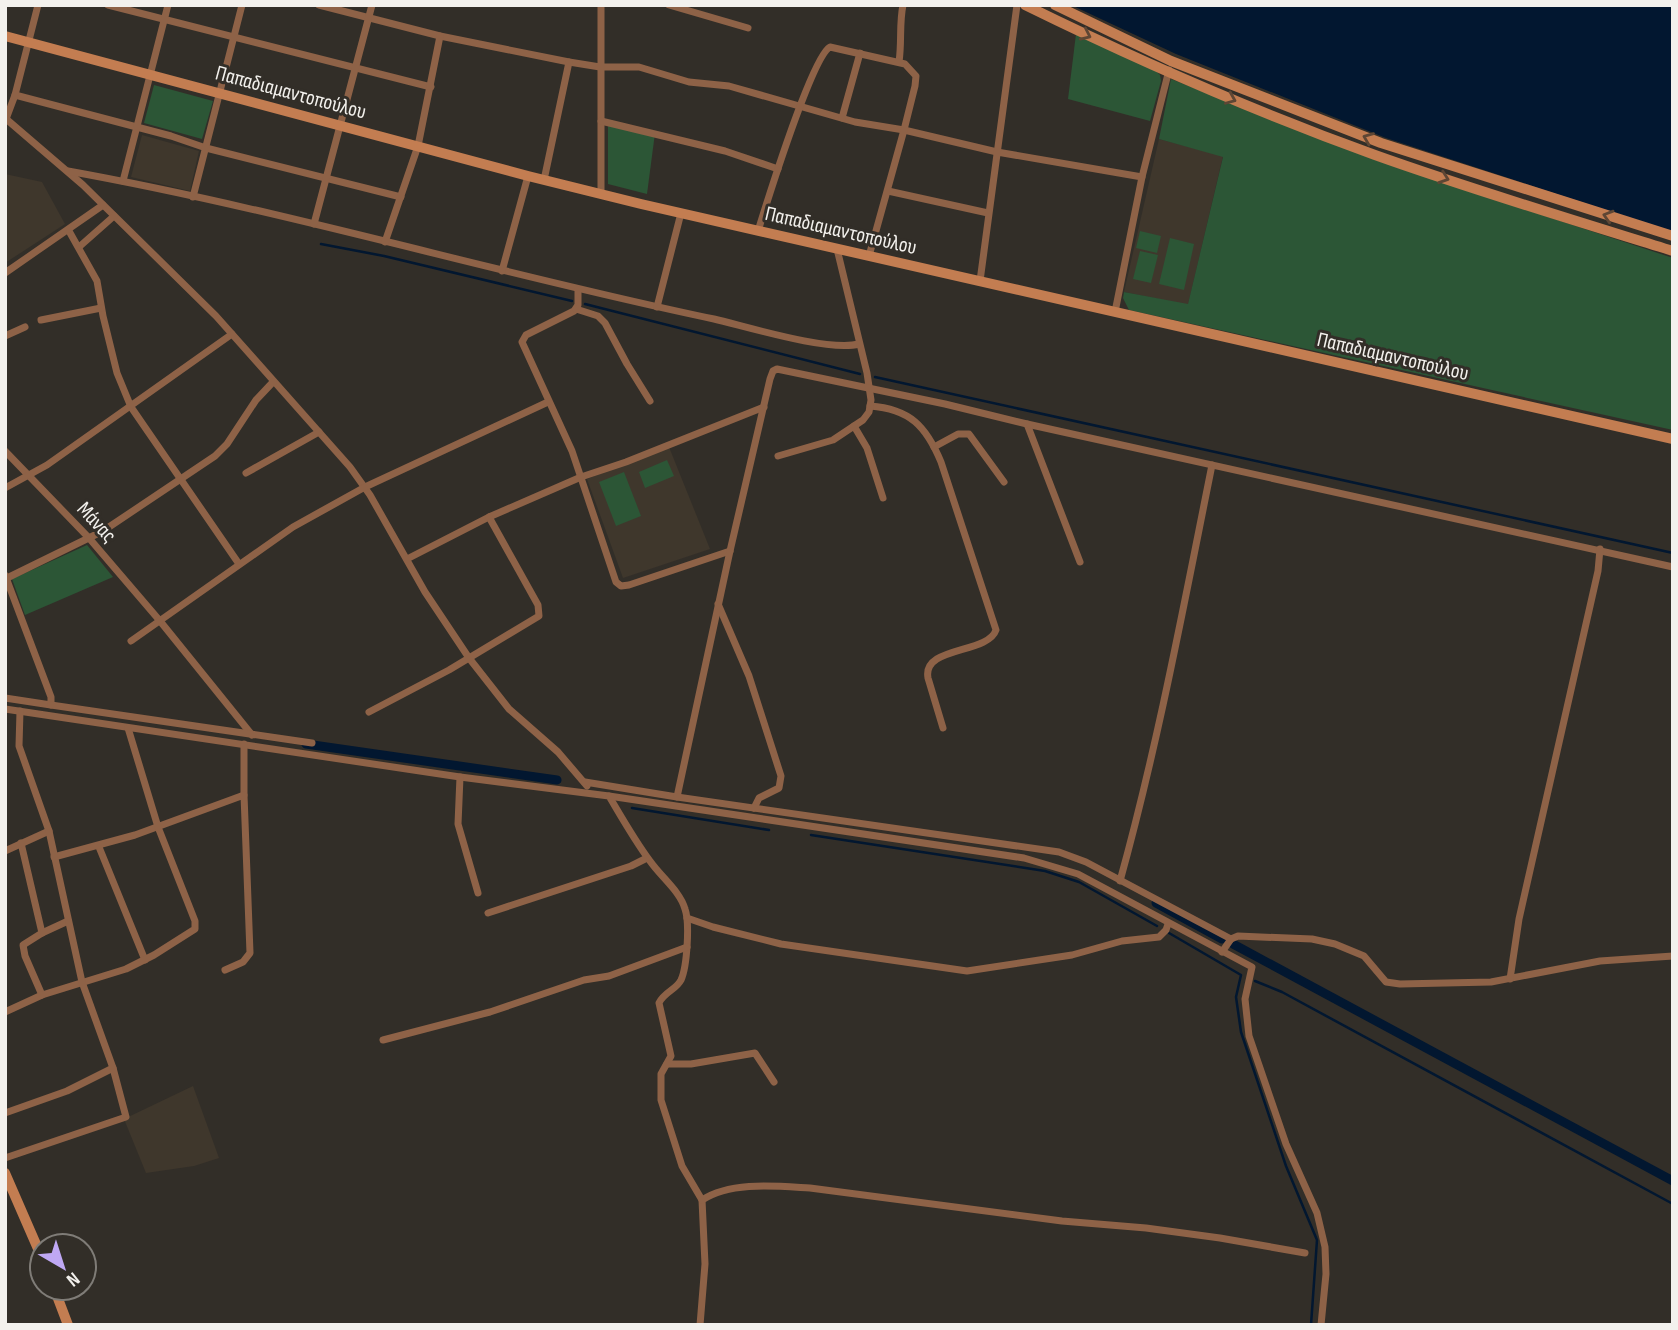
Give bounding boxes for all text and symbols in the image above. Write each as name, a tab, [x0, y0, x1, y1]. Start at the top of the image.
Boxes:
one-way arrow	[1079, 26, 1092, 40]
street label: Παπαδιαμαντοπούλου	[213, 60, 369, 125]
one-way arrow	[1223, 91, 1236, 105]
one-way arrow	[1363, 132, 1375, 146]
one-way arrow	[1437, 170, 1450, 184]
street label: Παπαδιαμαντοπούλου	[763, 201, 919, 260]
one-way arrow	[1602, 209, 1614, 224]
street label: Παπαδιαμαντοπούλου	[1315, 327, 1471, 386]
street label: Μάνας	[72, 497, 122, 548]
north arrow	[28, 1232, 98, 1302]
text: N	[62, 1267, 84, 1291]

